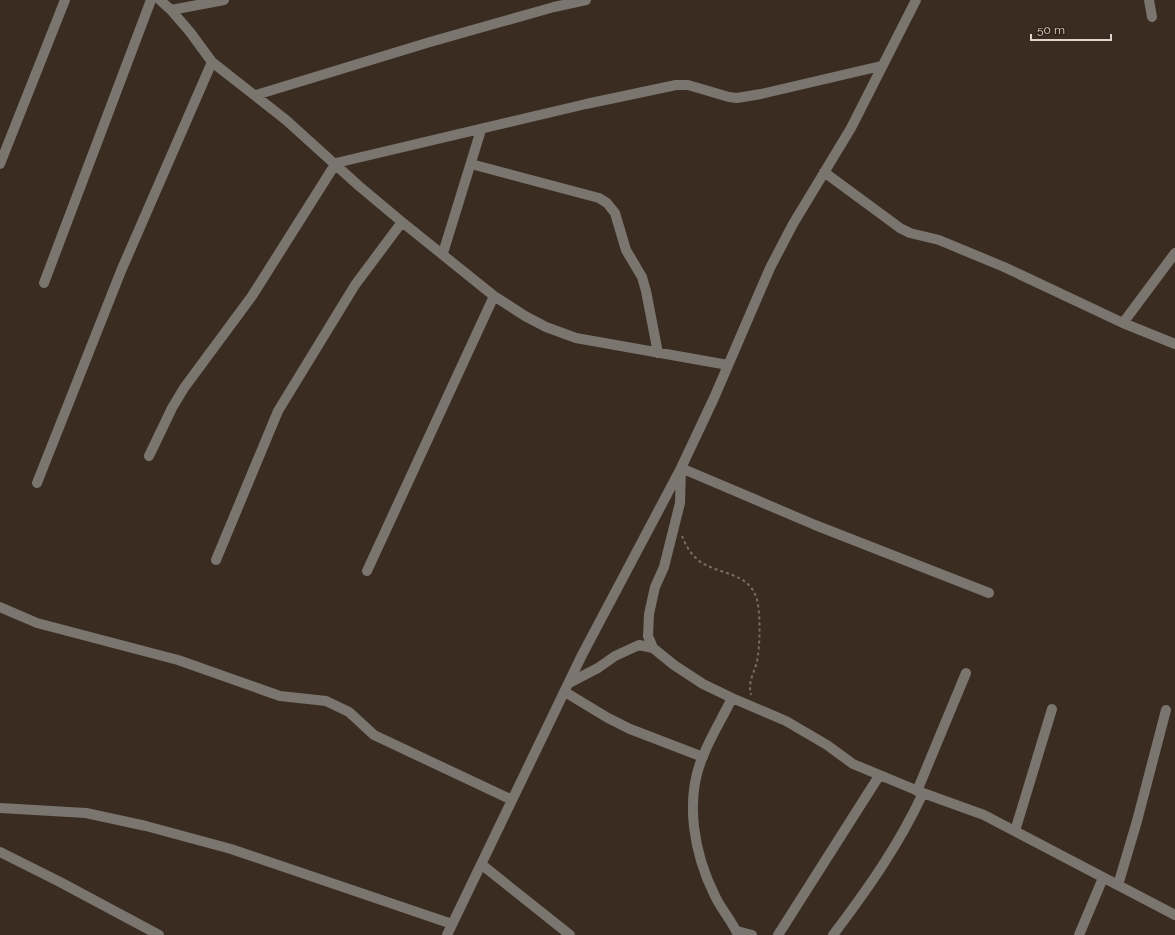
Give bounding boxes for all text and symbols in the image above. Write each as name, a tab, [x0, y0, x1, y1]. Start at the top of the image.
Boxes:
scale bar	[1031, 16, 1111, 42]
text: 50 m	[1037, 23, 1065, 37]

